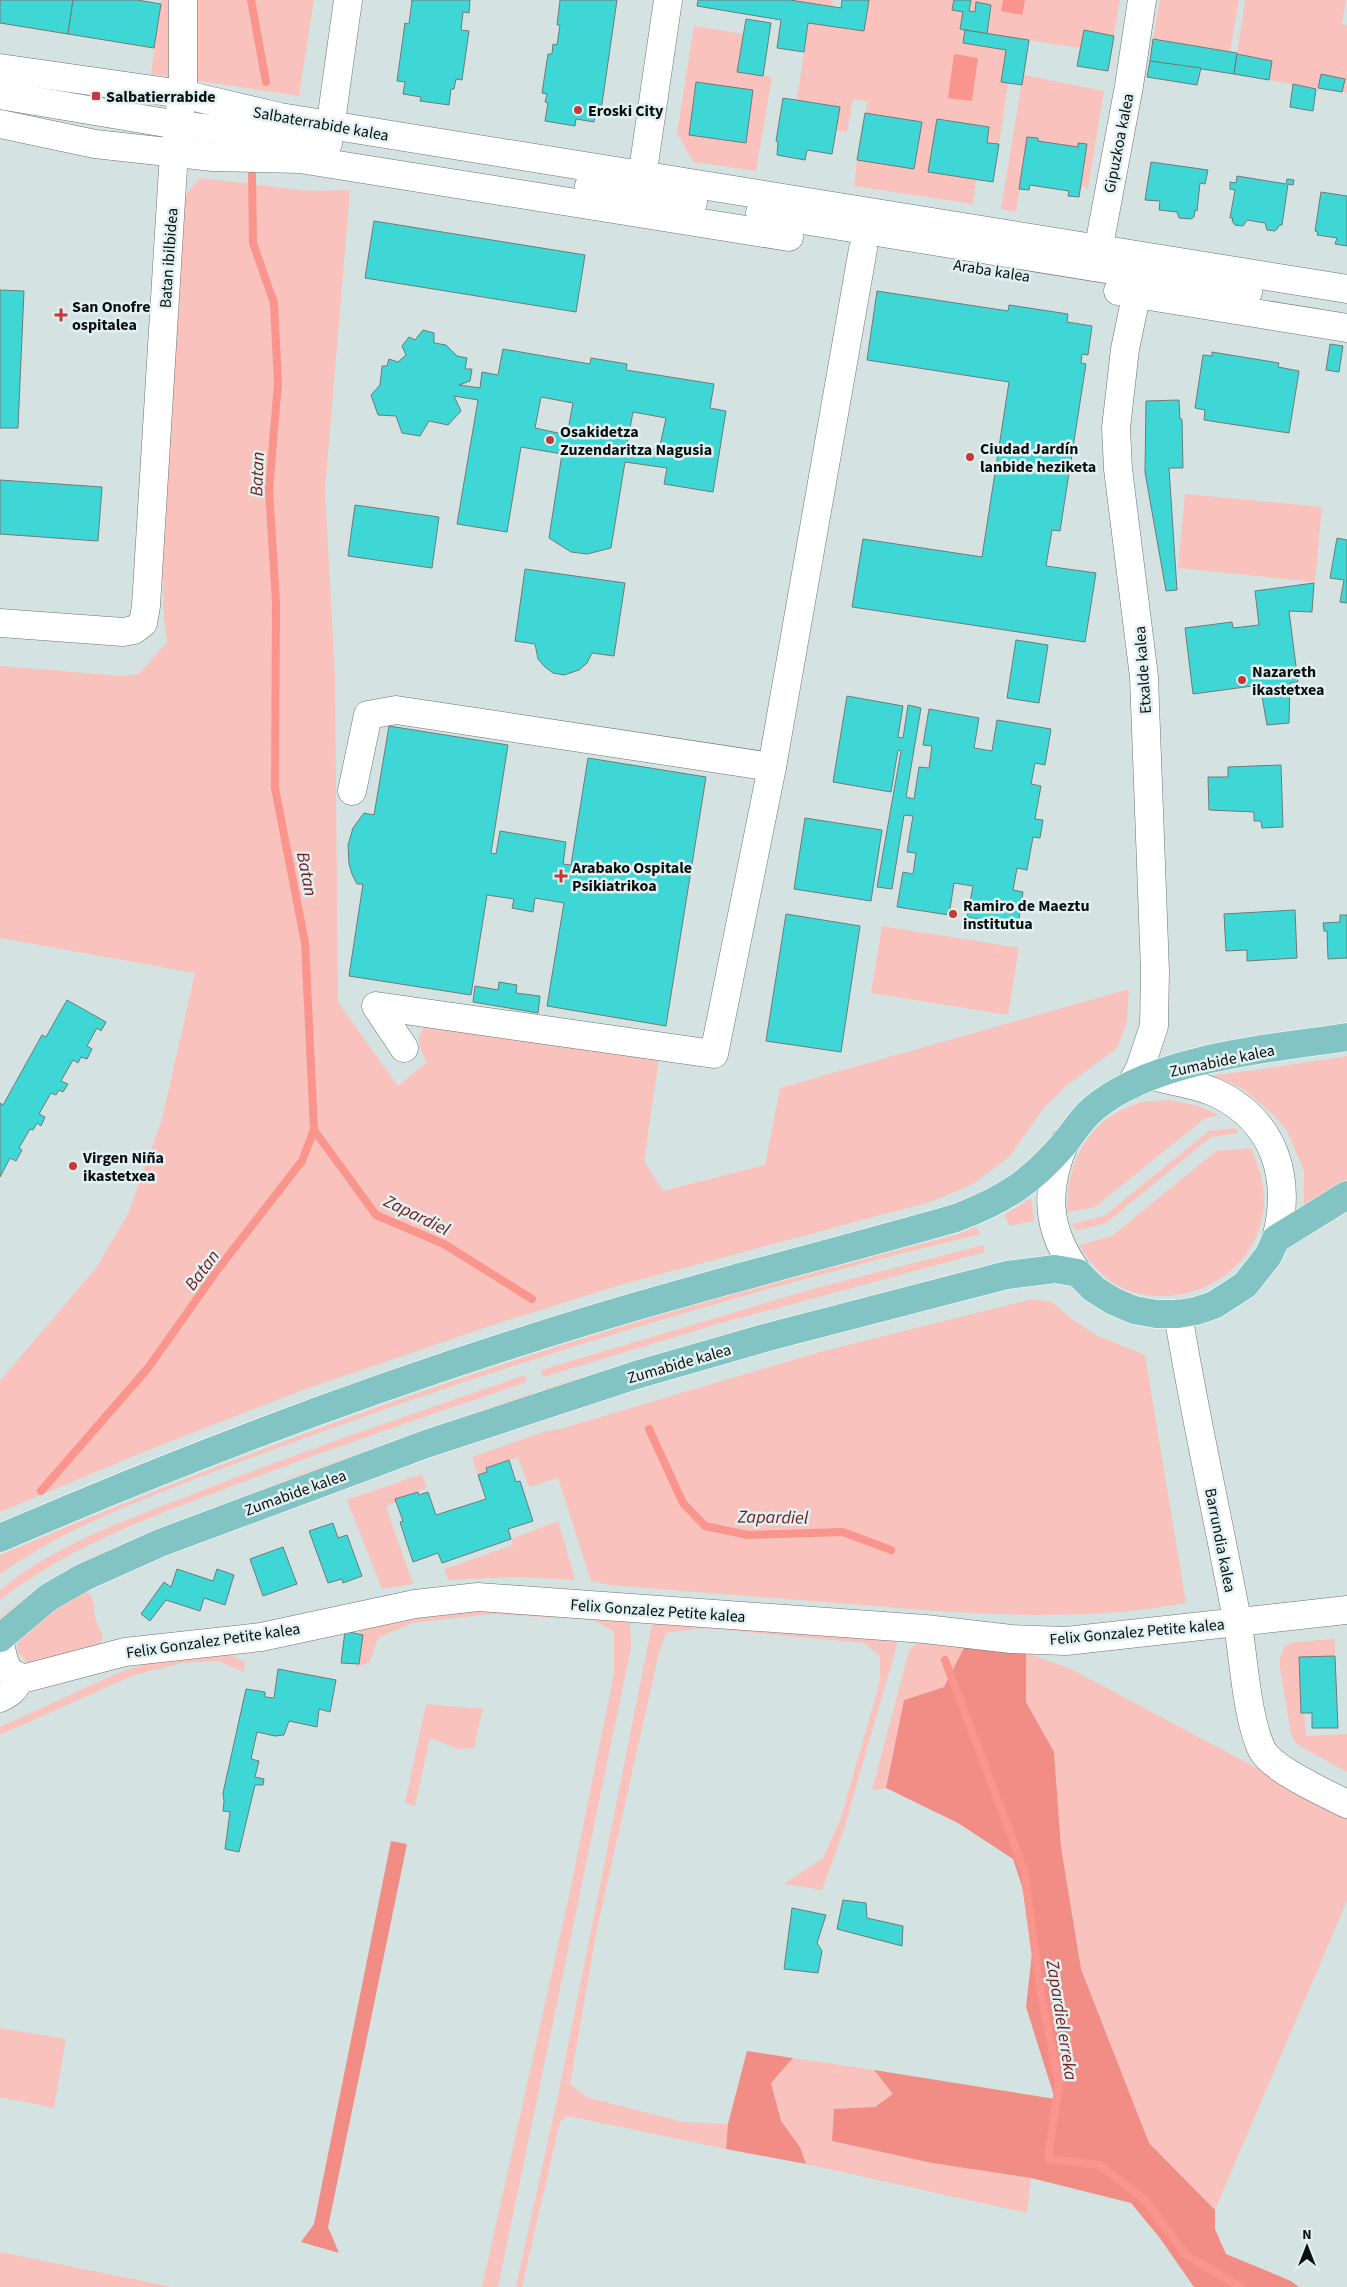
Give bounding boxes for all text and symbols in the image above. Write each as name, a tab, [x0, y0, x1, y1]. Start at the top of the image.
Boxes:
place label: Salbatierrabide	[106, 86, 216, 108]
marker: Salbatierrabide	[90, 90, 102, 102]
street label: Gipuzkoa kalea	[1099, 91, 1139, 195]
place label: Eroski City	[588, 100, 664, 122]
street label: Salbaterrabide kalea	[251, 101, 390, 147]
marker: Eroski City	[572, 104, 584, 116]
street label: Batan ibilbidea	[155, 207, 183, 309]
street label: Araba kalea	[952, 254, 1032, 288]
place label: San Onofre ospitalea	[72, 296, 151, 336]
marker: San Onofre ospitalea	[54, 308, 68, 322]
place label: Osakidetza Zuzendaritza Nagusia	[560, 421, 712, 461]
marker: Osakidetza Zuzendaritza Nagusia	[544, 434, 556, 446]
place label: Ciudad Jardín lanbide heziketa	[980, 438, 1096, 478]
water label: Batan	[244, 451, 271, 497]
marker: Ciudad Jardín lanbide heziketa	[964, 451, 976, 463]
street label: Etxalde kalea	[1129, 625, 1157, 715]
place label: Nazareth ikastetxea	[1252, 661, 1324, 701]
marker: Nazareth ikastetxea	[1236, 674, 1248, 686]
water label: Batan	[290, 850, 323, 898]
place label: Arabako Ospitale Psikiatrikoa	[571, 857, 692, 897]
marker: Arabako Ospitale Psikiatrikoa	[554, 869, 568, 883]
place label: Ramiro de Maeztu institutua	[963, 895, 1090, 935]
marker: Ramiro de Maeztu institutua	[947, 908, 959, 920]
street label: Zumabide kalea	[1168, 1039, 1277, 1083]
place label: Virgen Niña ikastetxea	[82, 1147, 164, 1187]
marker: Virgen Niña ikastetxea	[67, 1160, 79, 1172]
water label: Zapardiel	[379, 1188, 454, 1242]
water label: Batan	[179, 1245, 226, 1296]
street label: Zumabide kalea	[625, 1339, 734, 1389]
street label: Zumabide kalea	[241, 1464, 349, 1522]
street label: Barrundia kalea	[1199, 1486, 1241, 1594]
water label: Zapardiel	[736, 1504, 809, 1531]
street label: Felix Gonzalez Petite kalea	[570, 1594, 746, 1628]
street label: Felix Gonzalez Petite kalea	[1049, 1613, 1226, 1651]
street label: Felix Gonzalez Petite kalea	[125, 1618, 302, 1664]
water label: Zapardiel erreka	[1039, 1957, 1083, 2082]
north arrow	[1282, 2222, 1332, 2272]
text: N	[1302, 2225, 1312, 2245]

